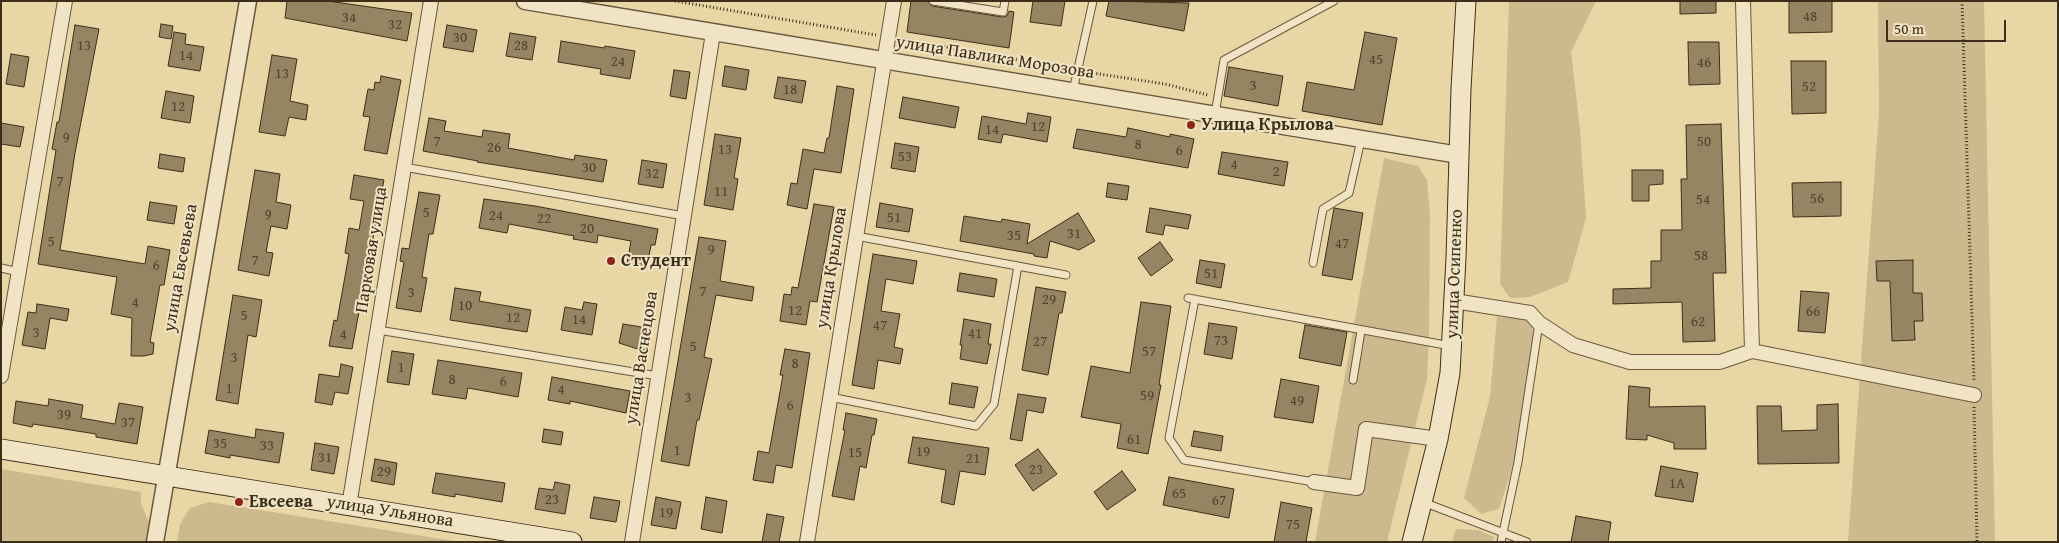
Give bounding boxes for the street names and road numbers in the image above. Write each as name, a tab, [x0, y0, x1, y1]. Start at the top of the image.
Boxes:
street label: улица Павлика Морозова	[894, 32, 1096, 84]
street label: Парковая улица	[351, 185, 393, 315]
street label: улица Евсевьева	[159, 202, 203, 334]
street label: улица Крылова	[812, 206, 852, 330]
street label: улица Осипенко	[1442, 209, 1468, 339]
street label: улица Васнецова	[621, 290, 663, 426]
street label: улица Ульянова	[325, 491, 455, 533]

